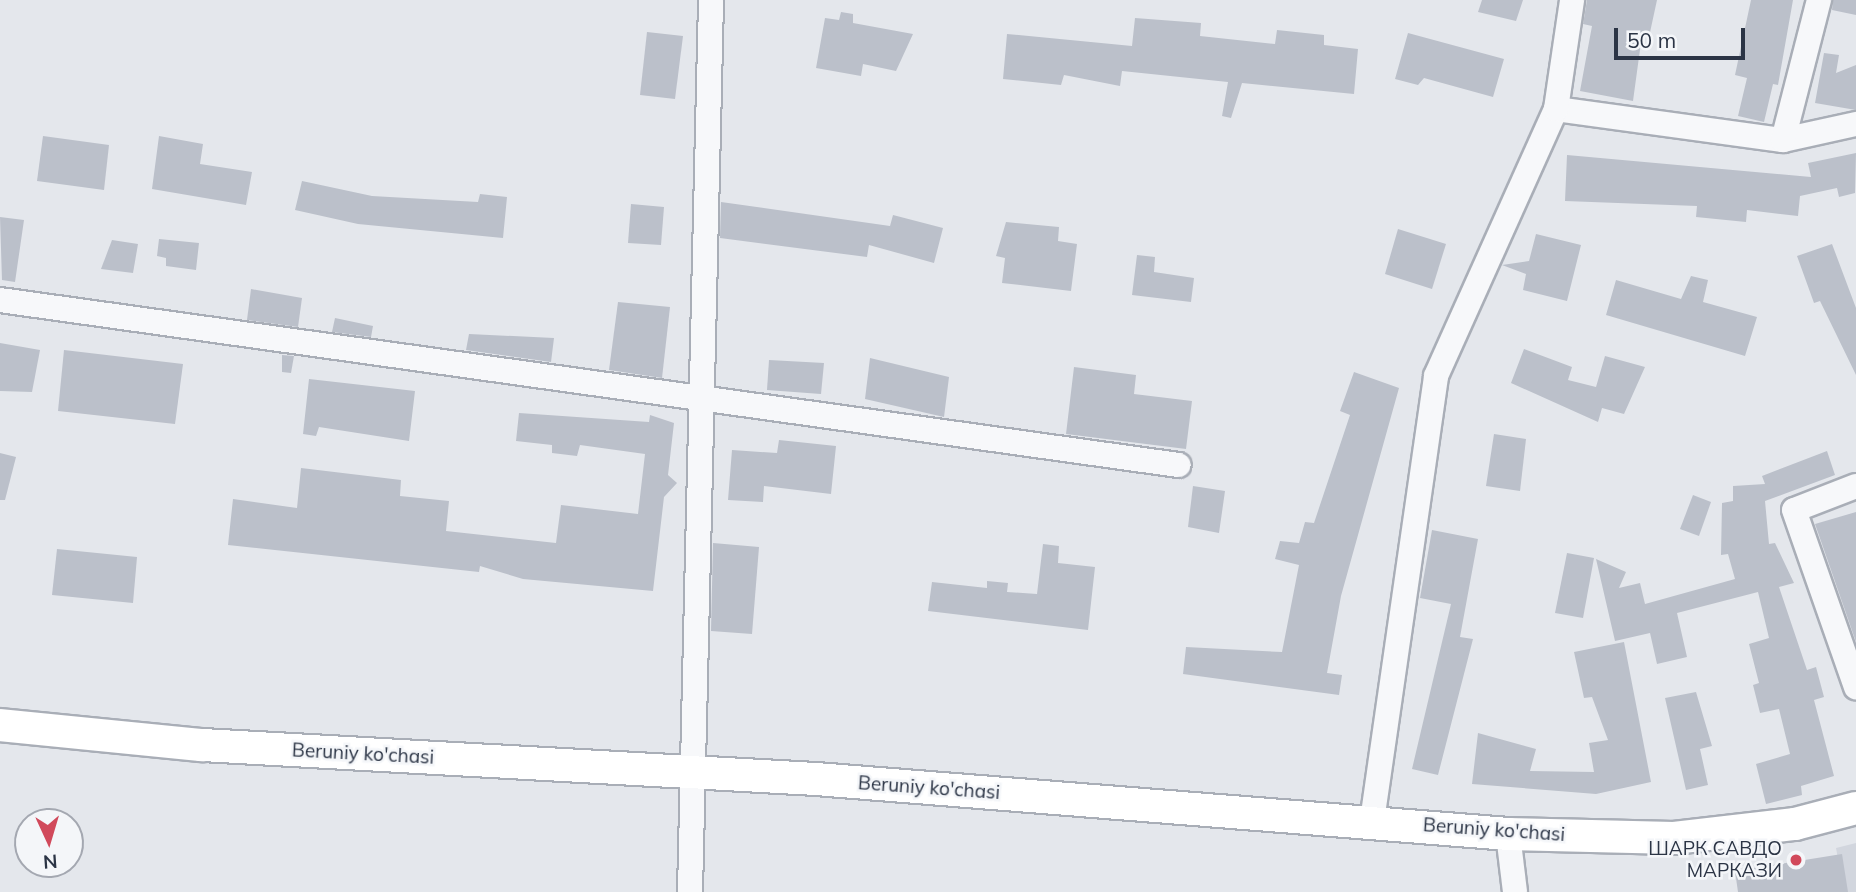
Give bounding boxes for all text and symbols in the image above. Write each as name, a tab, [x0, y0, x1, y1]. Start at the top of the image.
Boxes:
scale bar	[1618, 14, 1749, 58]
text: 50 m	[1627, 27, 1676, 53]
street label: Beruniy ko'chasi	[291, 739, 435, 769]
street label: Beruniy ko'chasi	[857, 772, 1001, 804]
north arrow	[14, 808, 84, 878]
street label: Beruniy ko'chasi	[1422, 814, 1566, 846]
place label: ШАРК САВДО МАРКАЗИ	[1648, 838, 1782, 882]
text: N	[42, 849, 58, 874]
marker: ШАРК САВДО МАРКАЗИ	[1788, 852, 1804, 868]

